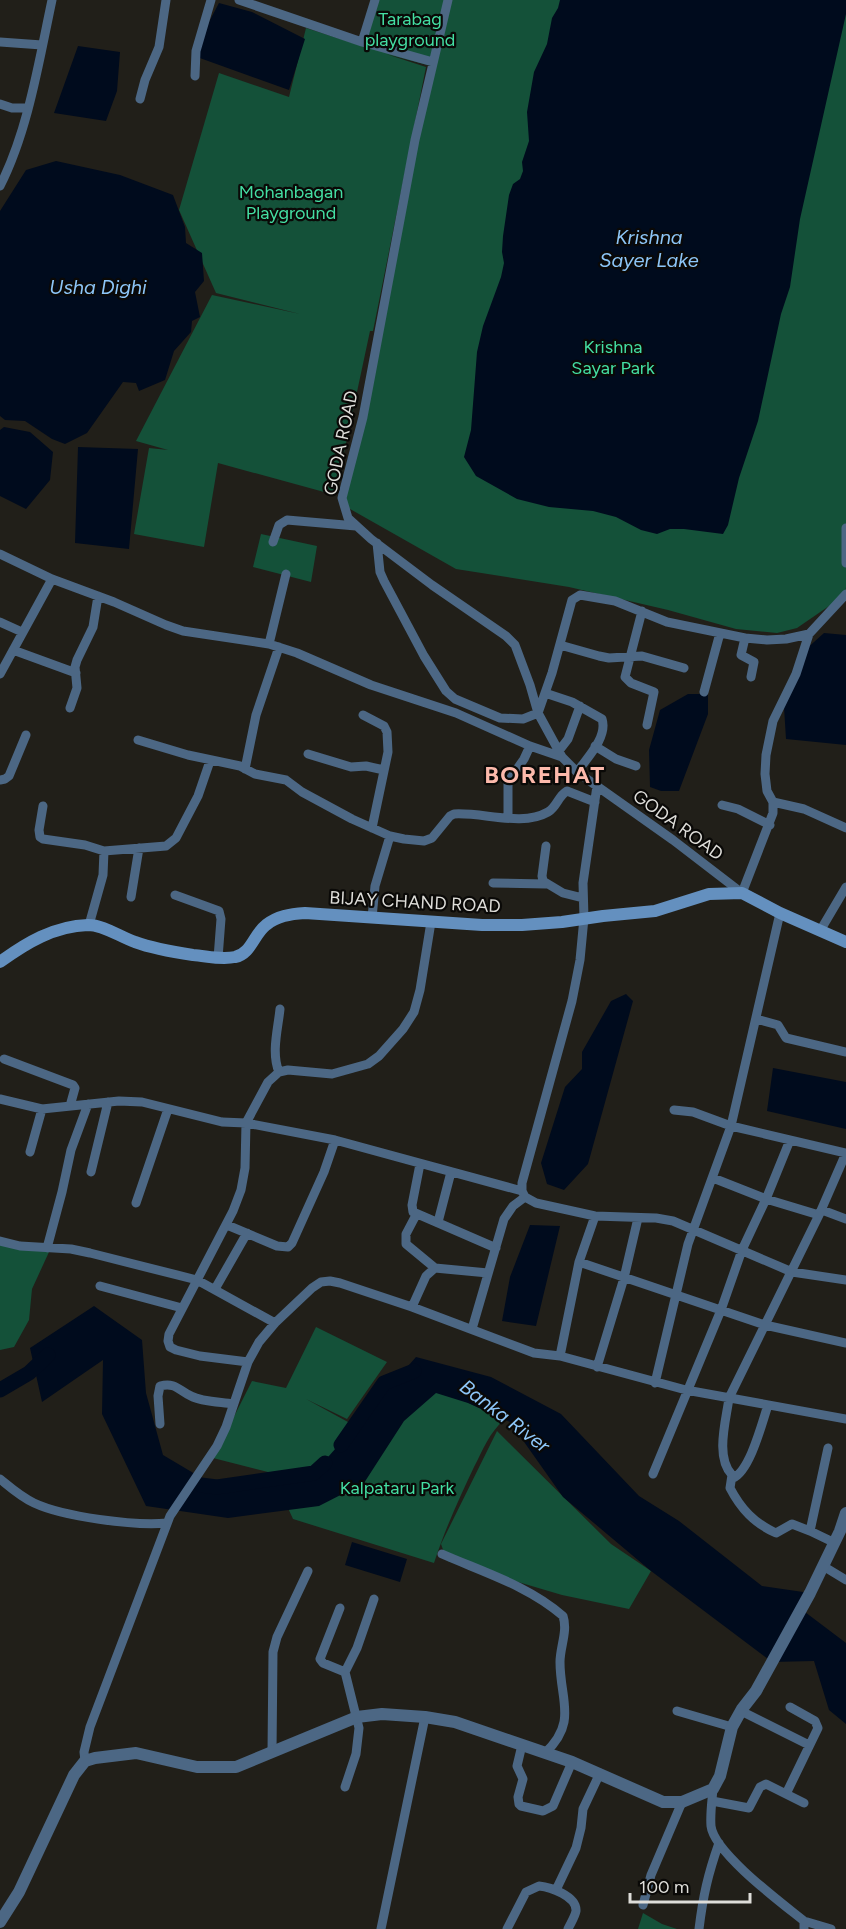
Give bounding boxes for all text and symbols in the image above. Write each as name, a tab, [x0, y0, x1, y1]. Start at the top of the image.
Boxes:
park label: Tarabag playground	[365, 8, 455, 51]
park label: Mohanbagan Playground	[239, 181, 343, 224]
water label: Krishna Sayer Lake	[599, 225, 699, 272]
water label: Usha Dighi	[49, 275, 147, 299]
park label: Krishna Sayar Park	[571, 336, 655, 379]
street label: GODA ROAD	[319, 389, 363, 497]
district label: BOREHAT	[484, 760, 606, 789]
street label: GODA ROAD	[628, 785, 728, 865]
street label: BIJAY CHAND ROAD	[329, 887, 501, 917]
water label: Banka River	[455, 1374, 556, 1458]
park label: Kalpataru Park	[340, 1477, 455, 1499]
scale bar	[630, 1866, 750, 1904]
text: 100 m	[639, 1876, 689, 1898]

